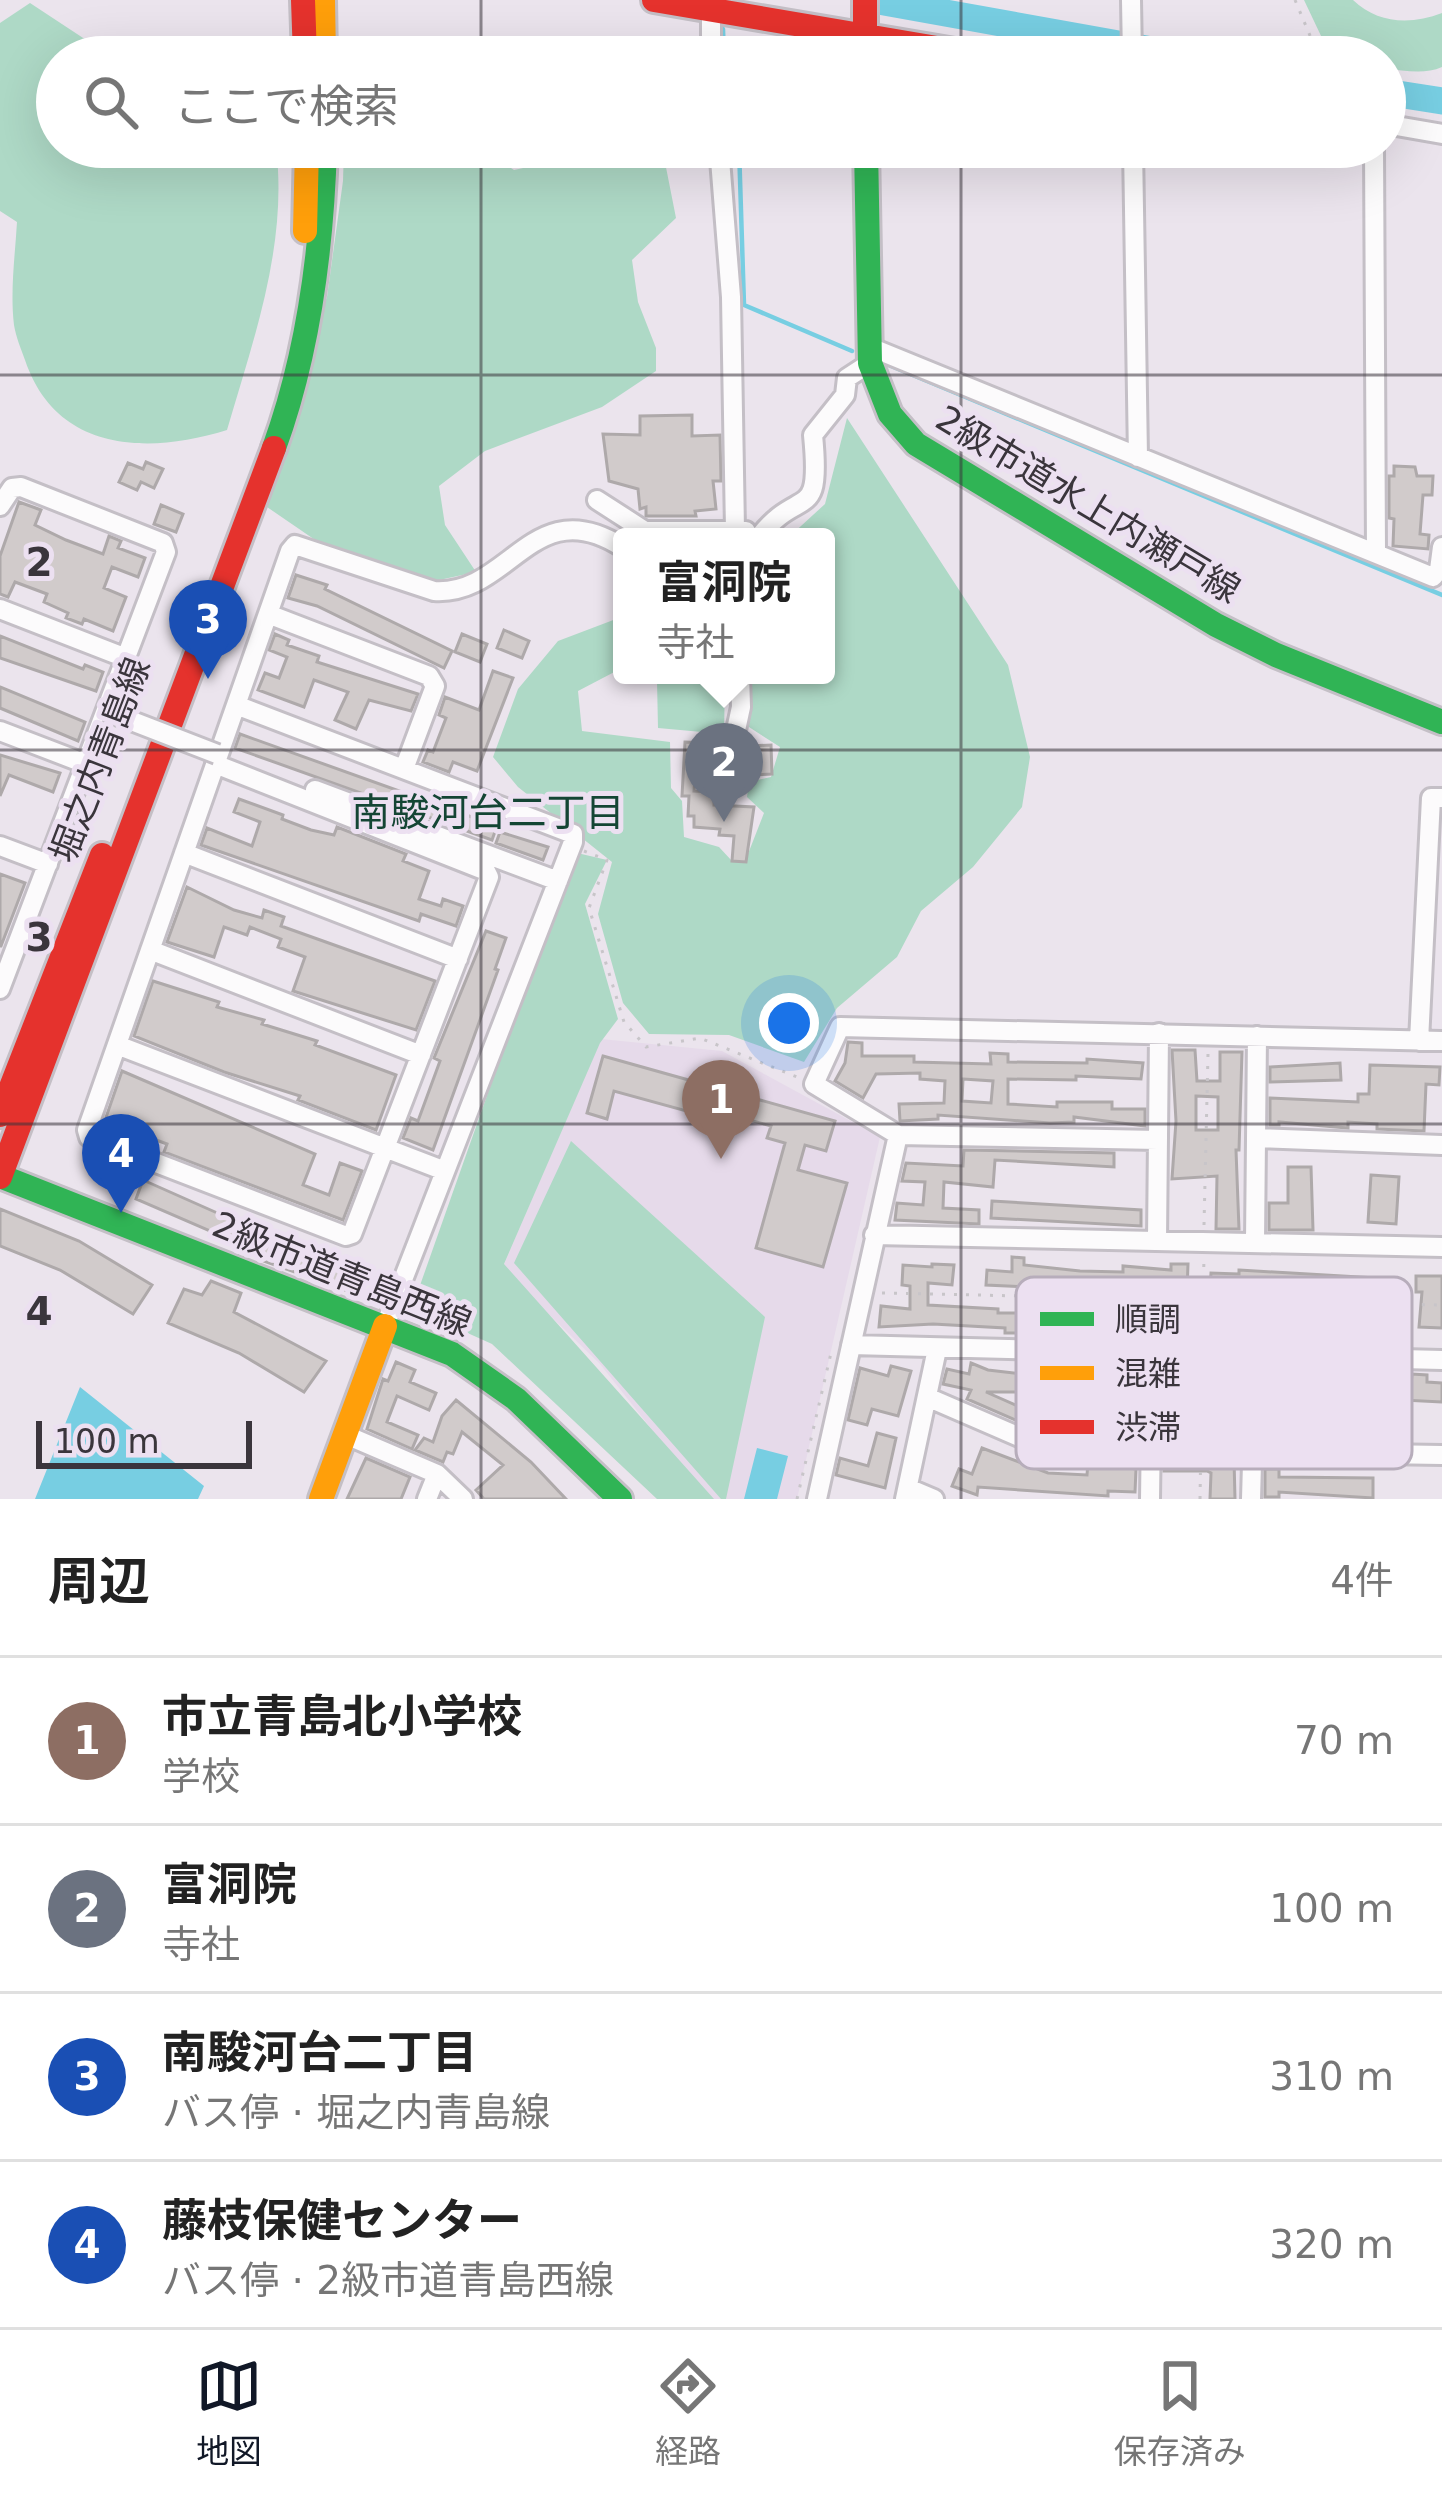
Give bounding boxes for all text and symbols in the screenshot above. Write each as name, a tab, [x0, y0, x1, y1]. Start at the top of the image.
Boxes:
search box	[36, 36, 1406, 168]
icon: search	[78, 69, 144, 135]
text: ここで検索	[174, 80, 399, 133]
street label: 2級市道水上内瀬戸線	[929, 397, 1247, 611]
popup	[613, 528, 835, 684]
text: 2	[25, 540, 53, 585]
text: 富洞院	[656, 556, 792, 609]
pin: 3	[169, 580, 247, 679]
text: 寺社	[656, 620, 735, 665]
street label: 堀之内青島線	[42, 652, 158, 868]
pin: 2	[685, 723, 763, 822]
district label: 南駿河台二丁目	[351, 790, 625, 835]
text: 3	[25, 915, 53, 960]
your location	[759, 993, 819, 1053]
pin: 1	[682, 1060, 760, 1159]
pin: 4	[82, 1114, 160, 1213]
street label: 2級市道青島西線	[207, 1204, 477, 1344]
legend	[1016, 1277, 1412, 1469]
text: 4	[25, 1289, 53, 1334]
text: 順調	[1115, 1300, 1181, 1339]
text: 混雑	[1115, 1354, 1181, 1393]
text: 渋滞	[1115, 1408, 1181, 1447]
scale bar	[36, 1415, 252, 1468]
text: 100 m	[54, 1422, 160, 1461]
text: 周辺	[48, 1552, 150, 1611]
text: 4件	[1330, 1558, 1394, 1603]
text: 市立青島北小学校	[162, 1690, 522, 1743]
text: 1	[73, 1718, 101, 1763]
text: 70 m	[1294, 1718, 1394, 1763]
text: 学校	[162, 1754, 240, 1799]
text: 富洞院	[162, 1858, 297, 1911]
text: 2	[73, 1886, 101, 1931]
text: 100 m	[1269, 1886, 1394, 1931]
text: 寺社	[162, 1922, 240, 1967]
text: 南駿河台二丁目	[162, 2026, 477, 2079]
text: 3	[73, 2054, 101, 2099]
text: 310 m	[1269, 2054, 1394, 2099]
text: バス停 · 堀之内青島線	[162, 2090, 550, 2135]
text: 藤枝保健センター	[162, 2194, 522, 2247]
text: 4	[73, 2222, 101, 2267]
text: 320 m	[1269, 2222, 1394, 2267]
text: バス停 · 2級市道青島西線	[162, 2258, 614, 2303]
tab: 地図	[196, 2353, 262, 2473]
tab: 経路	[655, 2353, 721, 2473]
tab: 保存済み	[1114, 2353, 1246, 2473]

